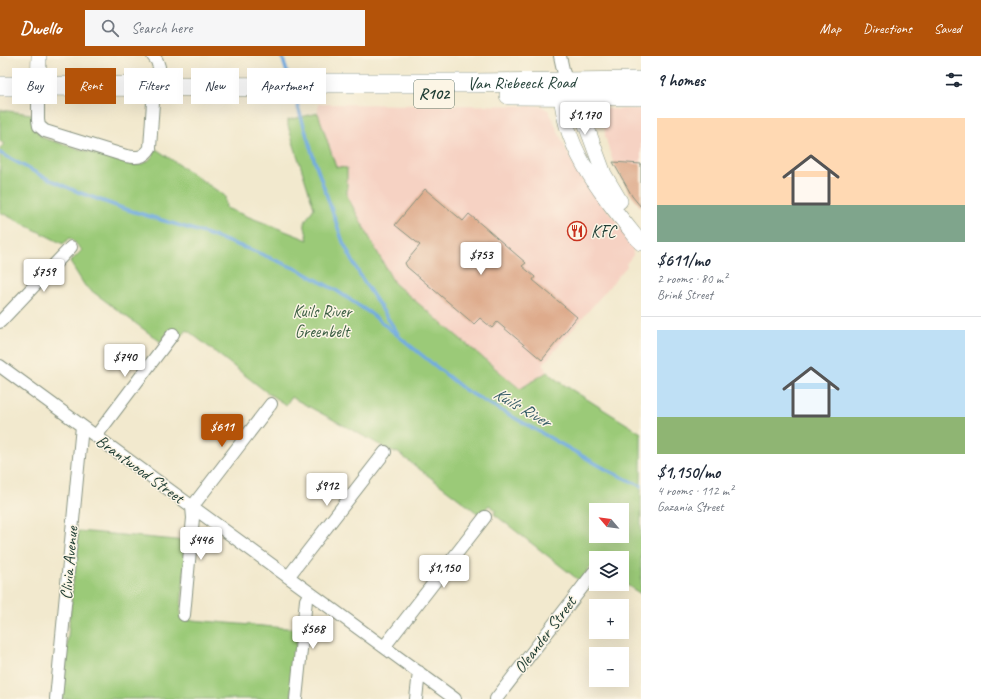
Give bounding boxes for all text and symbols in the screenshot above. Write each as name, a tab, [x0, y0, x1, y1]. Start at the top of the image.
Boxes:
search box	[85, 10, 365, 46]
text: Dwello	[20, 16, 61, 40]
icon: search	[99, 17, 121, 39]
text: Search here	[131, 19, 192, 38]
text: Map	[820, 20, 841, 37]
text: Directions	[863, 20, 912, 37]
text: Saved	[934, 20, 961, 37]
chip: Buy	[12, 68, 57, 104]
chip: Rent	[65, 68, 116, 104]
chip: Filters	[124, 68, 183, 104]
chip: New	[191, 68, 239, 104]
chip: Apartment	[247, 68, 326, 104]
icon: filters	[943, 69, 965, 91]
text: 9 homes	[657, 70, 705, 91]
street label: Van Riebeeck Road	[468, 71, 579, 94]
road number: R102	[414, 80, 454, 108]
pin: $1,170	[552, 102, 618, 136]
text: $1,170	[569, 107, 601, 123]
icon: home	[775, 144, 847, 216]
restaurant icon: KFC	[566, 220, 588, 242]
place label: KFC	[591, 221, 618, 242]
pin: $753	[457, 242, 505, 276]
text: $753	[469, 247, 493, 263]
text: $611/mo	[657, 250, 710, 271]
pin: $759	[20, 259, 68, 293]
text: $759	[33, 264, 55, 280]
text: 2 rooms · 80 m²	[657, 271, 727, 287]
text: Brink Street	[657, 287, 713, 303]
park label: Kuils River Greenbelt	[293, 301, 353, 342]
pin: $740	[101, 344, 149, 378]
text: $740	[113, 349, 137, 365]
icon: home	[775, 356, 847, 428]
water label: Kuils River	[490, 382, 557, 434]
pin: $611	[198, 414, 246, 448]
text: $611	[210, 419, 234, 435]
street label: Brantwood Street	[92, 430, 190, 509]
text: $1,150/mo	[657, 462, 720, 483]
pin: $912	[303, 473, 351, 507]
text: $912	[315, 478, 339, 494]
text: 4 rooms · 112 m²	[657, 483, 733, 499]
text: Gazania Street	[657, 499, 723, 515]
north arrow	[589, 503, 629, 543]
map controls	[589, 503, 629, 687]
street label: Clivia Avenue	[55, 524, 83, 600]
pin: $446	[177, 527, 225, 561]
text: $446	[189, 532, 213, 548]
button: layers	[589, 551, 629, 591]
pin: $1,150	[411, 555, 477, 589]
text: $1,150	[428, 560, 460, 576]
street label: Oleander Street	[509, 591, 582, 678]
button: +	[589, 599, 629, 639]
pin: $568	[289, 616, 337, 650]
text: $568	[301, 621, 325, 637]
button: −	[589, 647, 629, 687]

